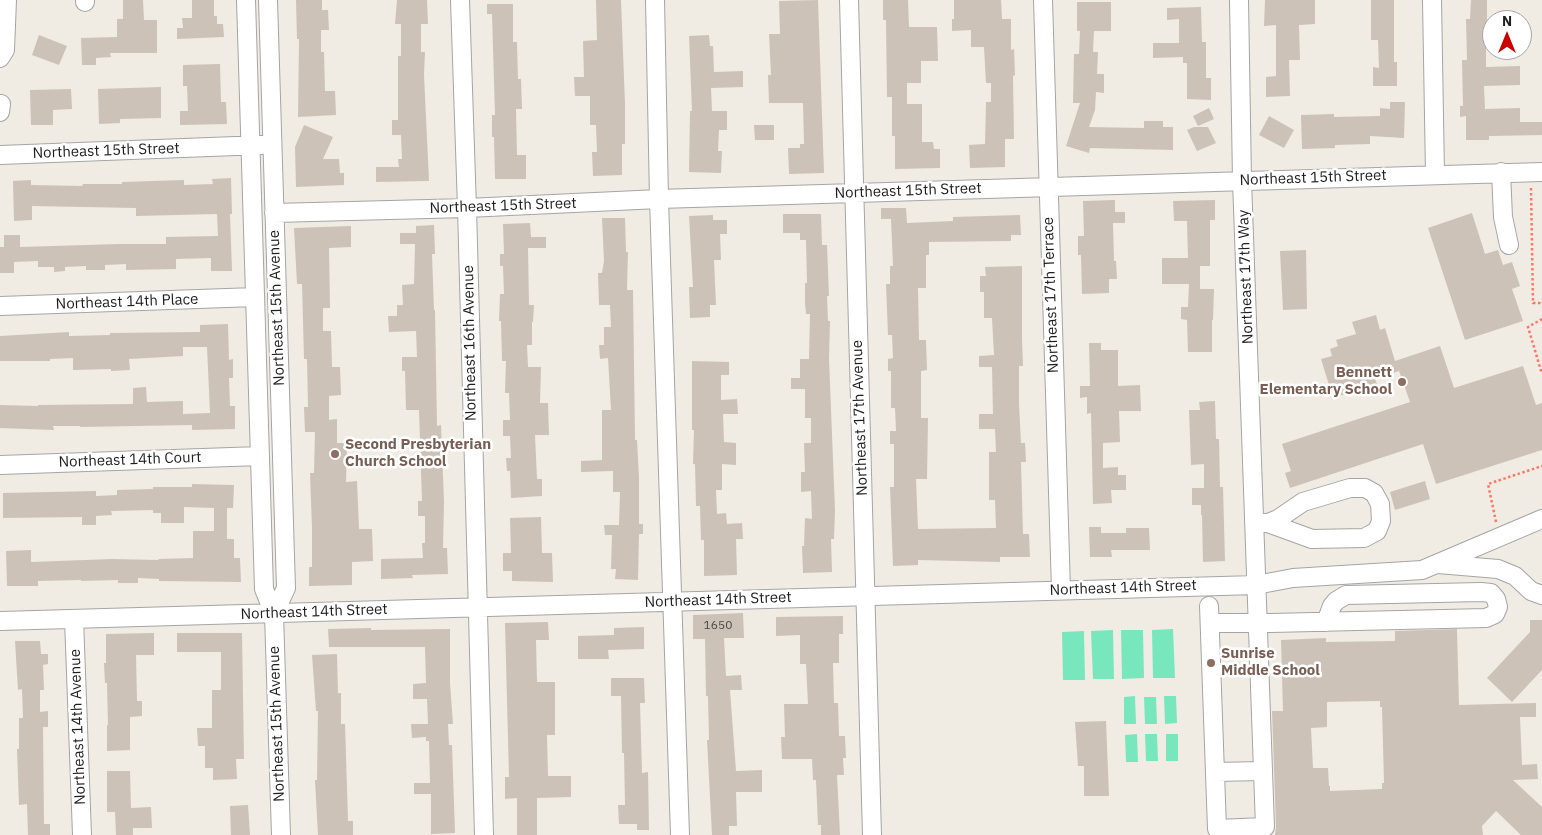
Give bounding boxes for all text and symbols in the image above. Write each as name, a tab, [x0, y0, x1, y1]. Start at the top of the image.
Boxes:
north arrow	[1482, 10, 1532, 60]
text: N	[1502, 12, 1512, 30]
street label: Northeast 15th Street	[32, 139, 180, 163]
street label: Northeast 15th Street	[1239, 166, 1387, 190]
street label: Northeast 15th Street	[834, 179, 982, 203]
street label: Northeast 15th Street	[429, 194, 577, 218]
street label: Northeast 17th Way	[1235, 209, 1257, 345]
street label: Northeast 17th Terrace	[1039, 217, 1063, 373]
street label: Northeast 15th Avenue	[265, 230, 289, 386]
street label: Northeast 16th Avenue	[460, 265, 480, 421]
street label: Northeast 14th Place	[55, 291, 199, 313]
street label: Northeast 17th Avenue	[848, 340, 872, 496]
place label: Bennett Elementary School	[1260, 364, 1392, 399]
marker: Bennett Elementary School	[1396, 376, 1408, 388]
place label: Second Presbyterian Church School	[345, 436, 491, 471]
marker: Second Presbyterian Church School	[329, 448, 341, 460]
street label: Northeast 14th Court	[58, 449, 202, 471]
street label: Northeast 14th Street	[1049, 576, 1197, 600]
street label: Northeast 14th Street	[644, 588, 792, 612]
street label: Northeast 14th Street	[240, 600, 388, 624]
house number: 1650	[704, 619, 732, 633]
place label: Sunrise Middle School	[1221, 645, 1320, 680]
street label: Northeast 15th Avenue	[265, 646, 289, 802]
street label: Northeast 14th Avenue	[66, 649, 90, 805]
marker: Sunrise Middle School	[1205, 657, 1217, 669]

